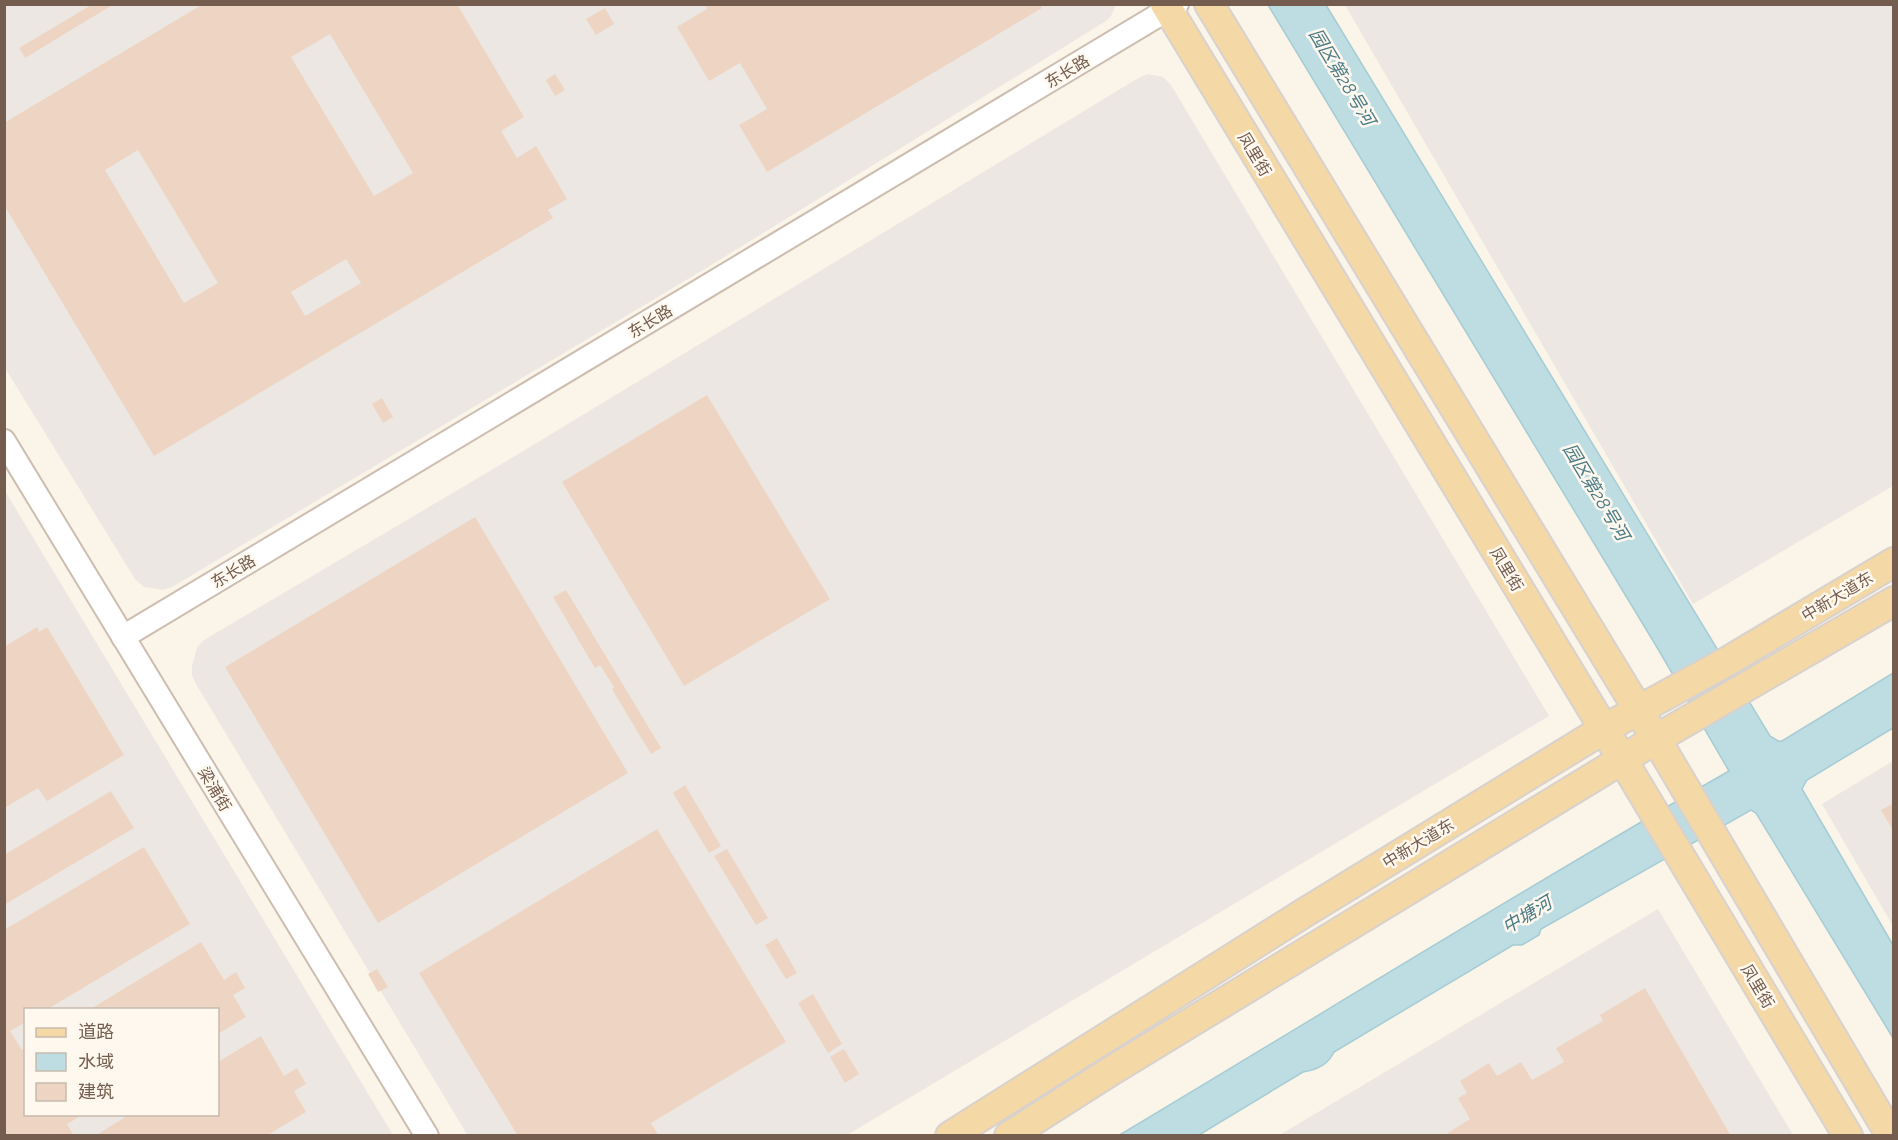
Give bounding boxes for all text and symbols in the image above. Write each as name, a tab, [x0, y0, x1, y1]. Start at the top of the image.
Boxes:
water label: 园区第28号河	[1305, 24, 1381, 132]
street label: 东长路	[1042, 51, 1093, 92]
street label: 凤里街	[1234, 129, 1275, 180]
street label: 东长路	[625, 301, 676, 342]
water label: 园区第28号河	[1559, 439, 1635, 547]
street label: 凤里街	[1486, 544, 1527, 595]
street label: 东长路	[208, 551, 259, 592]
street label: 中新大道东	[1798, 568, 1876, 625]
street label: 梁浦街	[194, 764, 235, 815]
street label: 中新大道东	[1379, 815, 1457, 872]
water label: 中塘河	[1498, 890, 1558, 937]
street label: 凤里街	[1737, 961, 1778, 1012]
legend	[24, 1008, 219, 1116]
text: 道路	[78, 1021, 114, 1042]
text: 水域	[78, 1051, 114, 1072]
text: 建筑	[78, 1081, 114, 1102]

